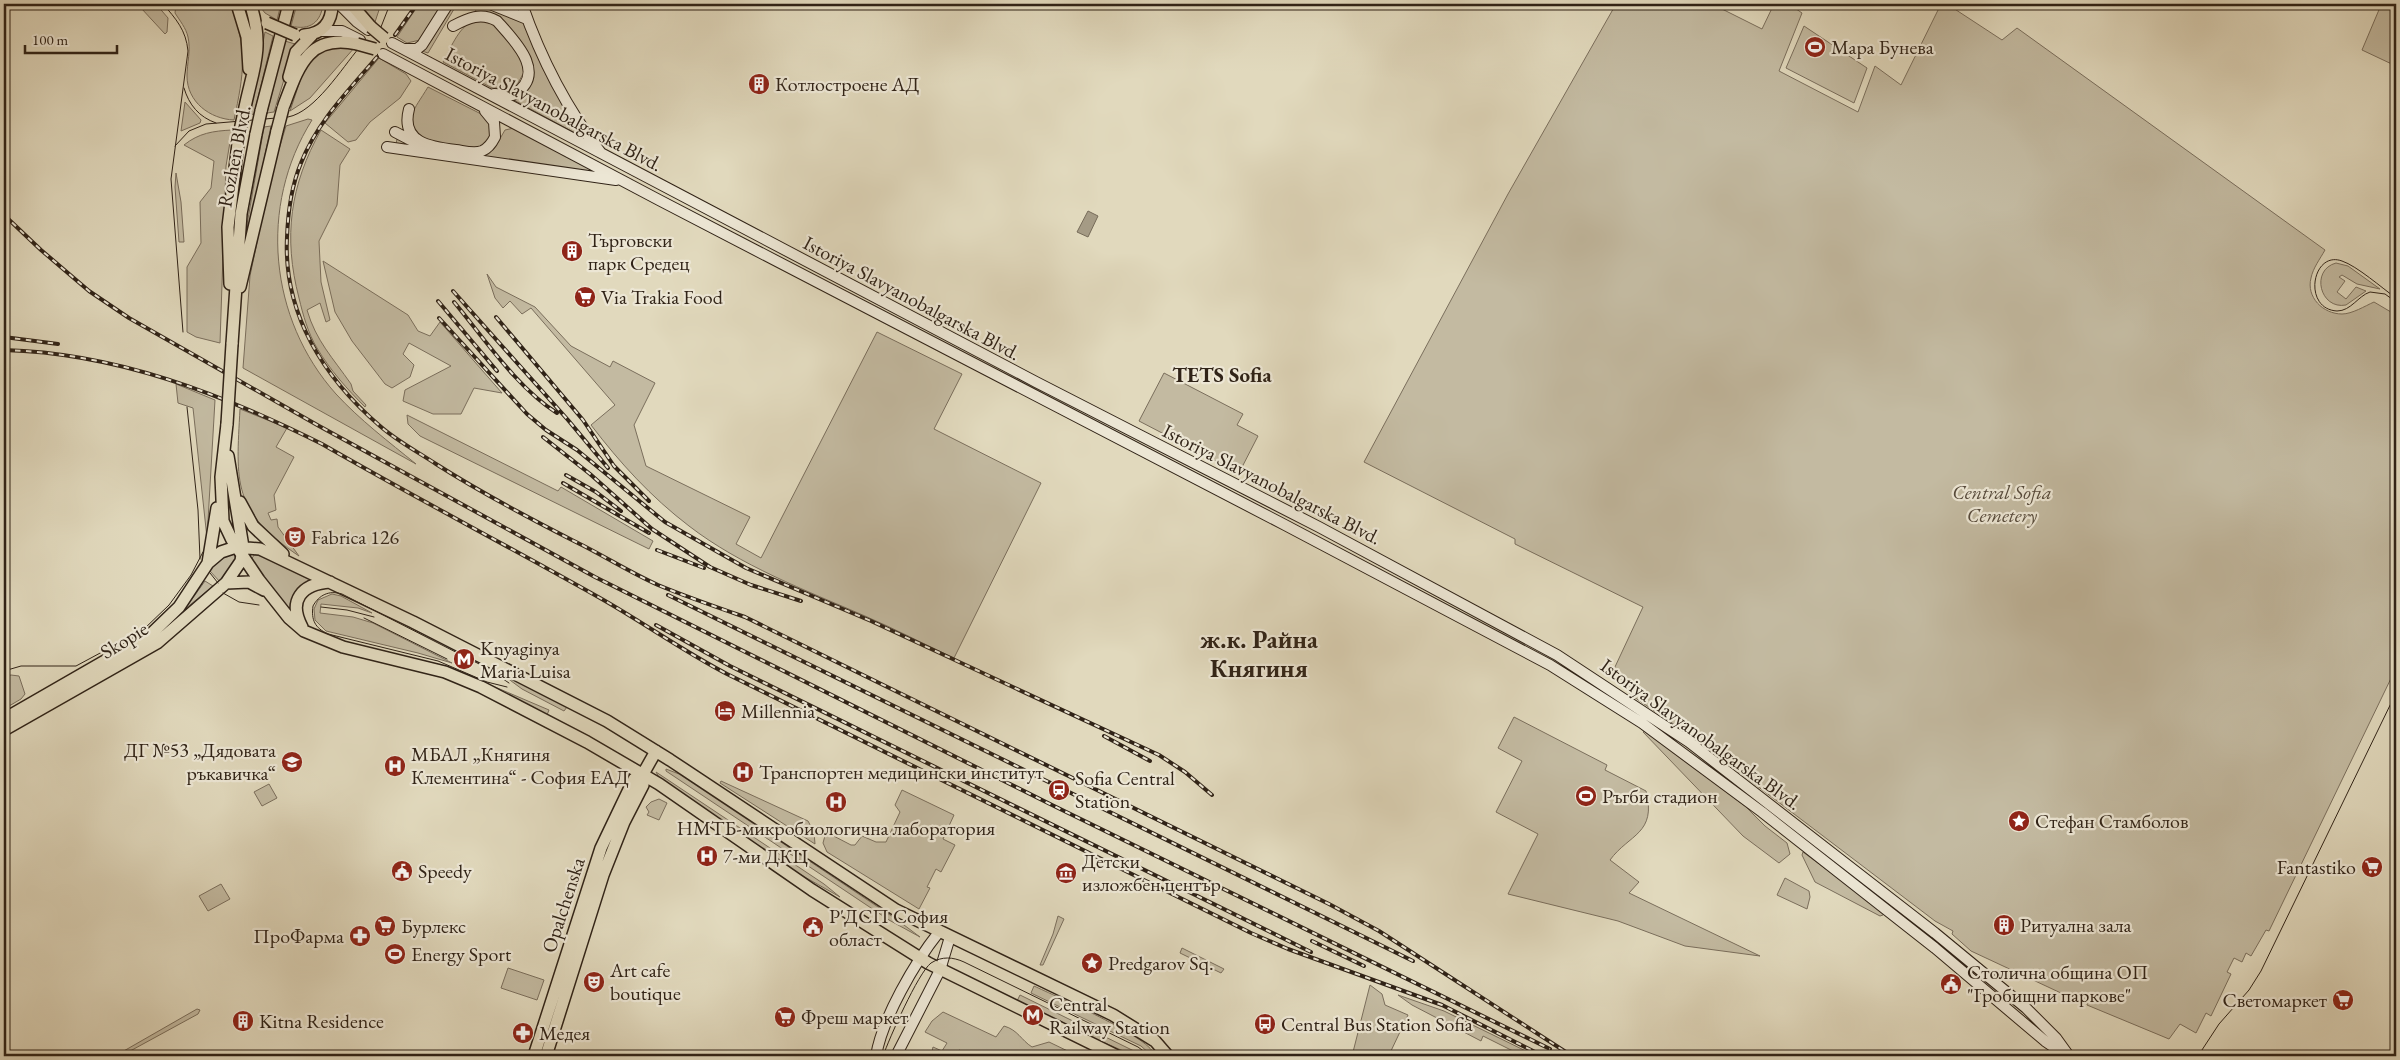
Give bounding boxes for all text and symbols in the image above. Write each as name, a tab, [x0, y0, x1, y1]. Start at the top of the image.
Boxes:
scale bar	[25, 22, 118, 54]
text: 100 m	[32, 30, 69, 49]
place label: Мара Бунева	[1831, 34, 1934, 60]
sports icon: Мара Бунева	[1803, 35, 1827, 59]
street label: Istoriya Slavyanobalgarska Blvd.	[441, 41, 667, 177]
place label: Котлостроене АД	[775, 71, 920, 97]
building icon: Котлостроене АД	[747, 72, 771, 96]
street label: Rozhen Blvd.	[211, 103, 257, 209]
place label: Търговски парк Средец	[588, 227, 690, 276]
street label: Istoriya Slavyanobalgarska Blvd.	[799, 230, 1025, 366]
building icon: Търговски парк Средец	[560, 239, 584, 263]
place label: Via Trakia Food	[601, 284, 724, 310]
supermarket icon: Via Trakia Food	[573, 285, 597, 309]
district label: TETS Sofia	[1172, 361, 1273, 388]
street label: Istoriya Slavyanobalgarska Blvd.	[1158, 417, 1386, 551]
park label: Central Sofia Cemetery	[1952, 479, 2052, 528]
place label: Fabrica 126	[311, 524, 400, 550]
theatre icon: Fabrica 126	[283, 525, 307, 549]
street label: Skopie	[95, 615, 153, 665]
district label: ж.к. Райна Княгиня	[1200, 623, 1319, 684]
place label: Knyaginya Maria Luisa	[480, 635, 571, 684]
metro station icon: Knyaginya Maria Luisa	[452, 647, 476, 671]
street label: Istoriya Slavyanobalgarska Blvd.	[1595, 652, 1807, 816]
place label: Millennia	[741, 698, 815, 724]
hotel icon: Millennia	[713, 699, 737, 723]
place label: ДГ №53 „Дядовата ръкавичка“	[124, 737, 276, 786]
place label: МБАЛ „Княгиня Клементина“ - София ЕАД	[411, 741, 629, 790]
school or university icon: ДГ №53 „Дядовата ръкавичка“	[280, 750, 304, 774]
hospital icon: МБАЛ „Княгиня Клементина“ - София ЕАД	[383, 754, 407, 778]
place label: Транспортен медицински институт	[759, 759, 1044, 785]
hospital icon: Транспортен медицински институт	[731, 760, 755, 784]
place label: Sofia Central Station	[1075, 765, 1175, 814]
station icon: Sofia Central Station	[1047, 778, 1071, 802]
place label: Ръгби стадион	[1602, 783, 1718, 809]
sports icon: Ръгби стадион	[1574, 784, 1598, 808]
hospital icon: НМТБ-микробиологична лаборатория	[824, 790, 848, 814]
place label: Стефан Стамболов	[2035, 808, 2188, 834]
place icon: Стефан Стамболов	[2007, 809, 2031, 833]
place label: НМТБ-микробиологична лаборатория	[677, 815, 995, 841]
place label: 7-ми ДКЦ	[723, 843, 808, 869]
hospital icon: 7-ми ДКЦ	[695, 844, 719, 868]
place label: Детски изложбен център	[1082, 848, 1221, 897]
street label: Opalchenska	[535, 854, 591, 956]
place label: Fantastiko	[2277, 854, 2356, 880]
supermarket icon: Fantastiko	[2360, 855, 2384, 879]
place label: Speedy	[418, 858, 472, 884]
public building icon: Speedy	[390, 859, 414, 883]
museum icon: Детски изложбен център	[1054, 861, 1078, 885]
place label: Р'ДСП София област	[829, 903, 948, 952]
place label: Ритуална зала	[2020, 912, 2132, 938]
place label: Бурлекс	[401, 913, 466, 939]
building icon: Ритуална зала	[1992, 913, 2016, 937]
supermarket icon: Бурлекс	[373, 914, 397, 938]
public building icon: Р'ДСП София област	[801, 915, 825, 939]
place label: ПроФарма	[253, 923, 344, 949]
pharmacy icon: ПроФарма	[348, 924, 372, 948]
place label: Energy Sport	[411, 941, 512, 967]
sports icon: Energy Sport	[383, 942, 407, 966]
place label: Predgarov Sq.	[1108, 950, 1214, 976]
place icon: Predgarov Sq.	[1080, 951, 1104, 975]
place label: Art cafe boutique	[609, 957, 681, 1006]
place label: Столична община ОП "Гробищни паркове"	[1967, 959, 2148, 1008]
theatre icon: Art cafe boutique	[582, 970, 606, 994]
public building icon: Столична община ОП "Гробищни паркове"	[1939, 972, 1963, 996]
place label: Светомаркет	[2223, 987, 2327, 1013]
supermarket icon: Светомаркет	[2331, 988, 2355, 1012]
place label: Central Railway Station	[1049, 991, 1171, 1040]
metro station icon: Central Railway Station	[1021, 1003, 1045, 1027]
place label: Фреш маркет	[801, 1004, 908, 1030]
supermarket icon: Фреш маркет	[773, 1005, 797, 1029]
place label: Kitna Residence	[259, 1008, 384, 1034]
building icon: Kitna Residence	[231, 1009, 255, 1033]
place label: Central Bus Station Sofia	[1281, 1011, 1473, 1037]
bus stop icon: Central Bus Station Sofia	[1253, 1012, 1277, 1036]
place label: Медея	[539, 1020, 590, 1046]
pharmacy icon: Медея	[511, 1021, 535, 1045]

